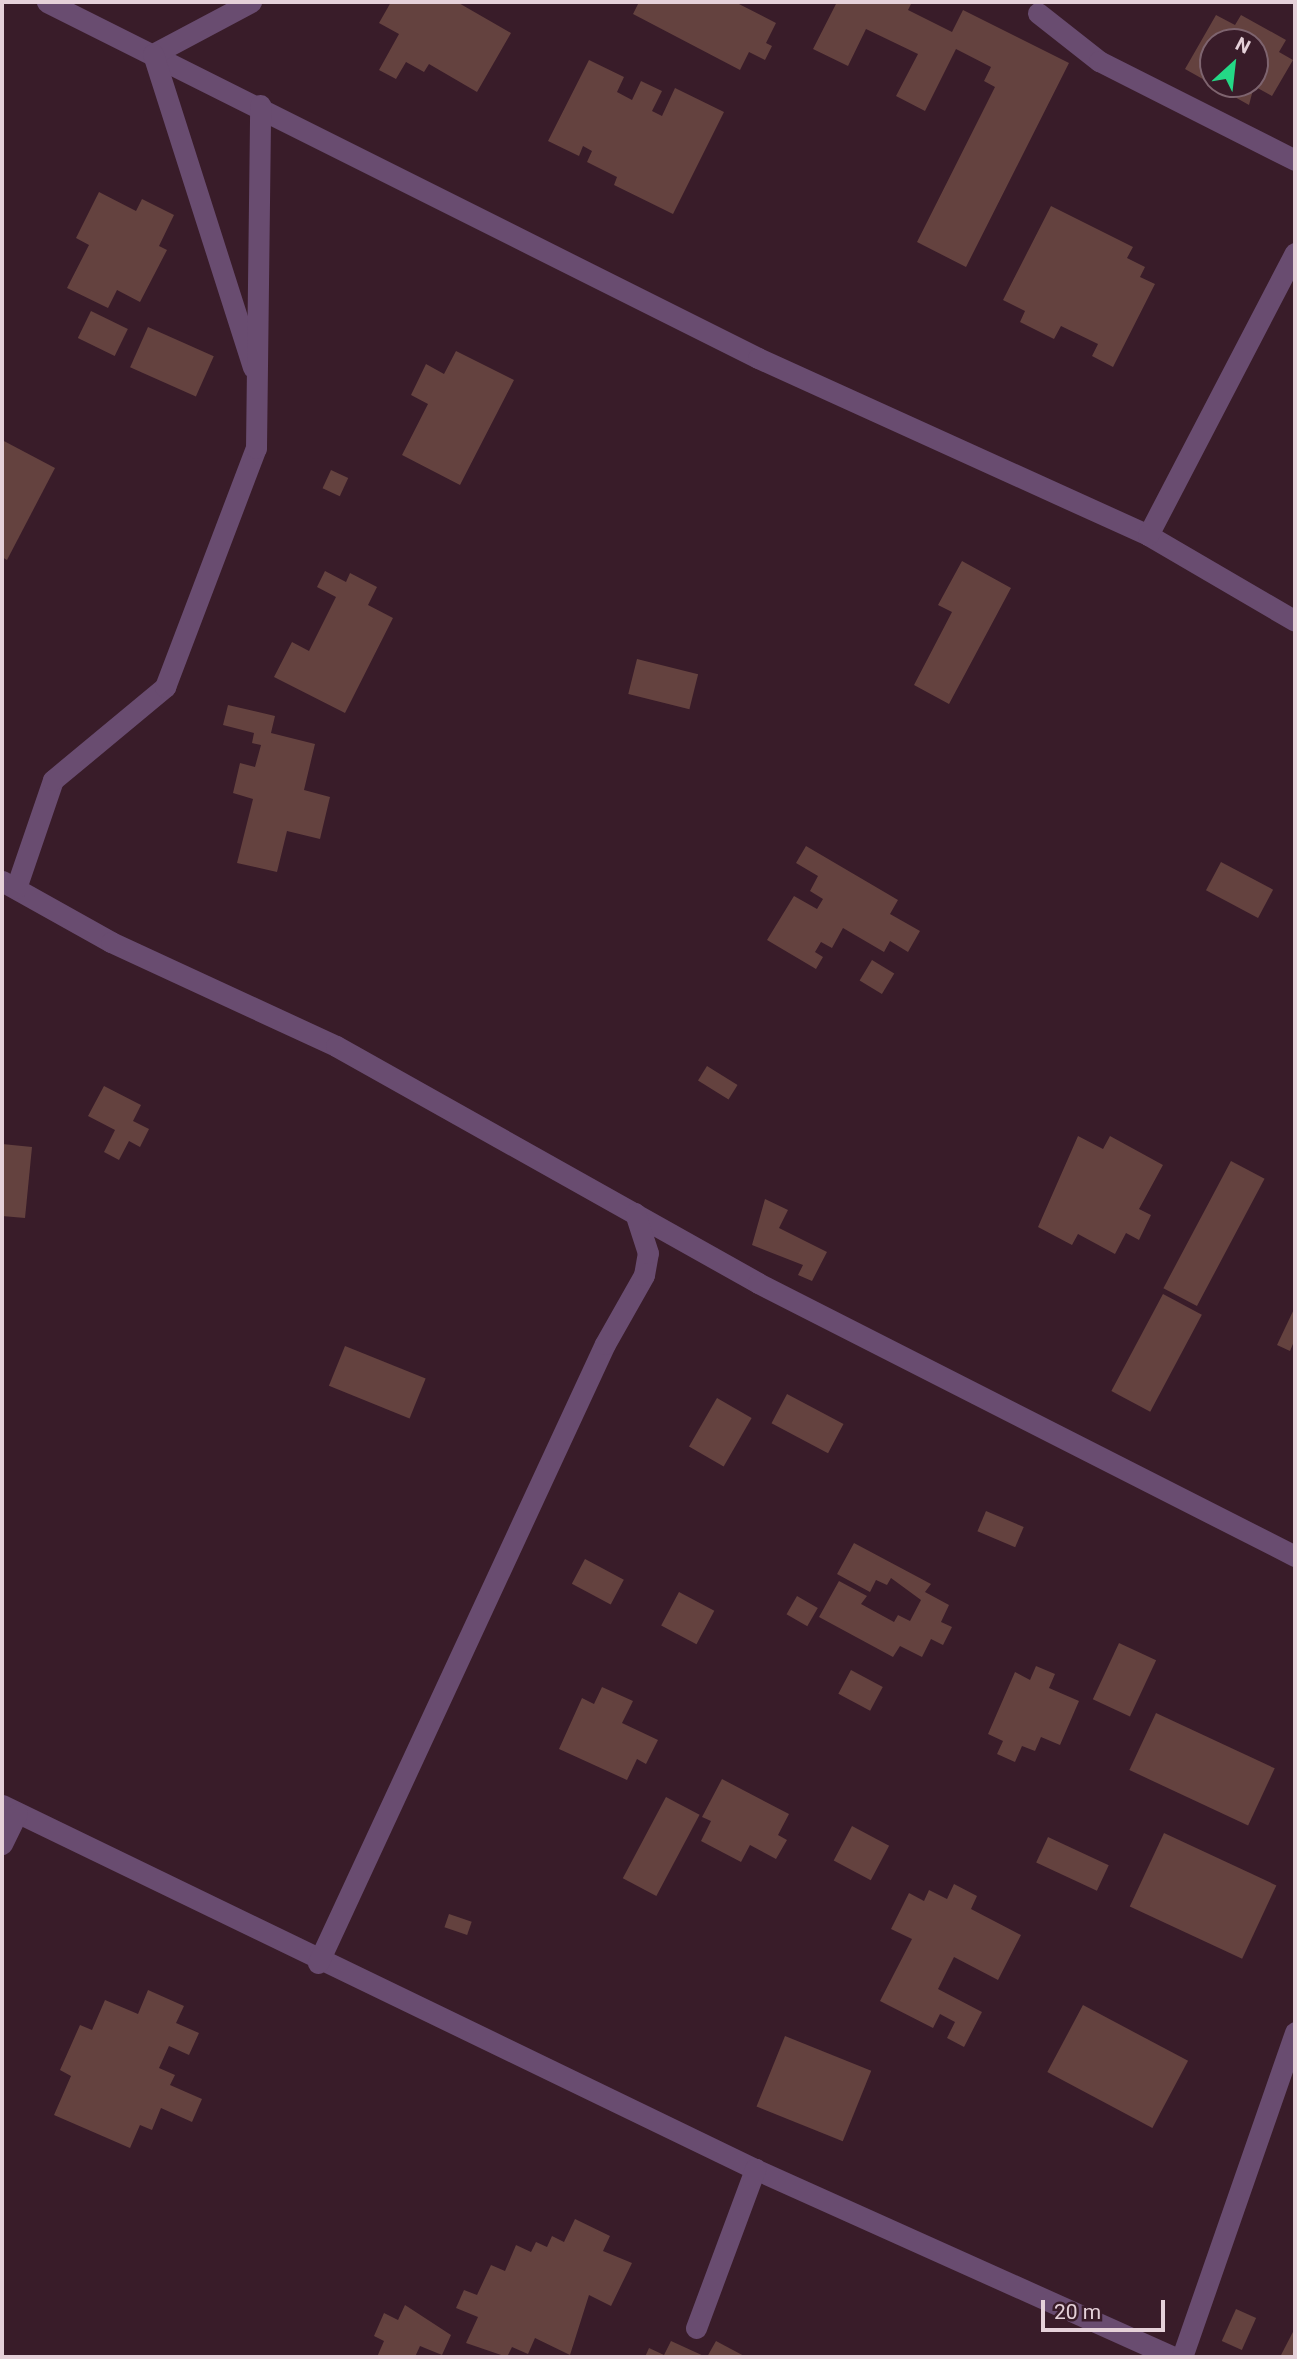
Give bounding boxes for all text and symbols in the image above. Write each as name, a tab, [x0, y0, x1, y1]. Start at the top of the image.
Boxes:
north arrow	[1199, 28, 1269, 98]
text: N	[1232, 32, 1254, 59]
scale bar	[1045, 2286, 1169, 2330]
text: 20 m	[1054, 2300, 1101, 2324]

